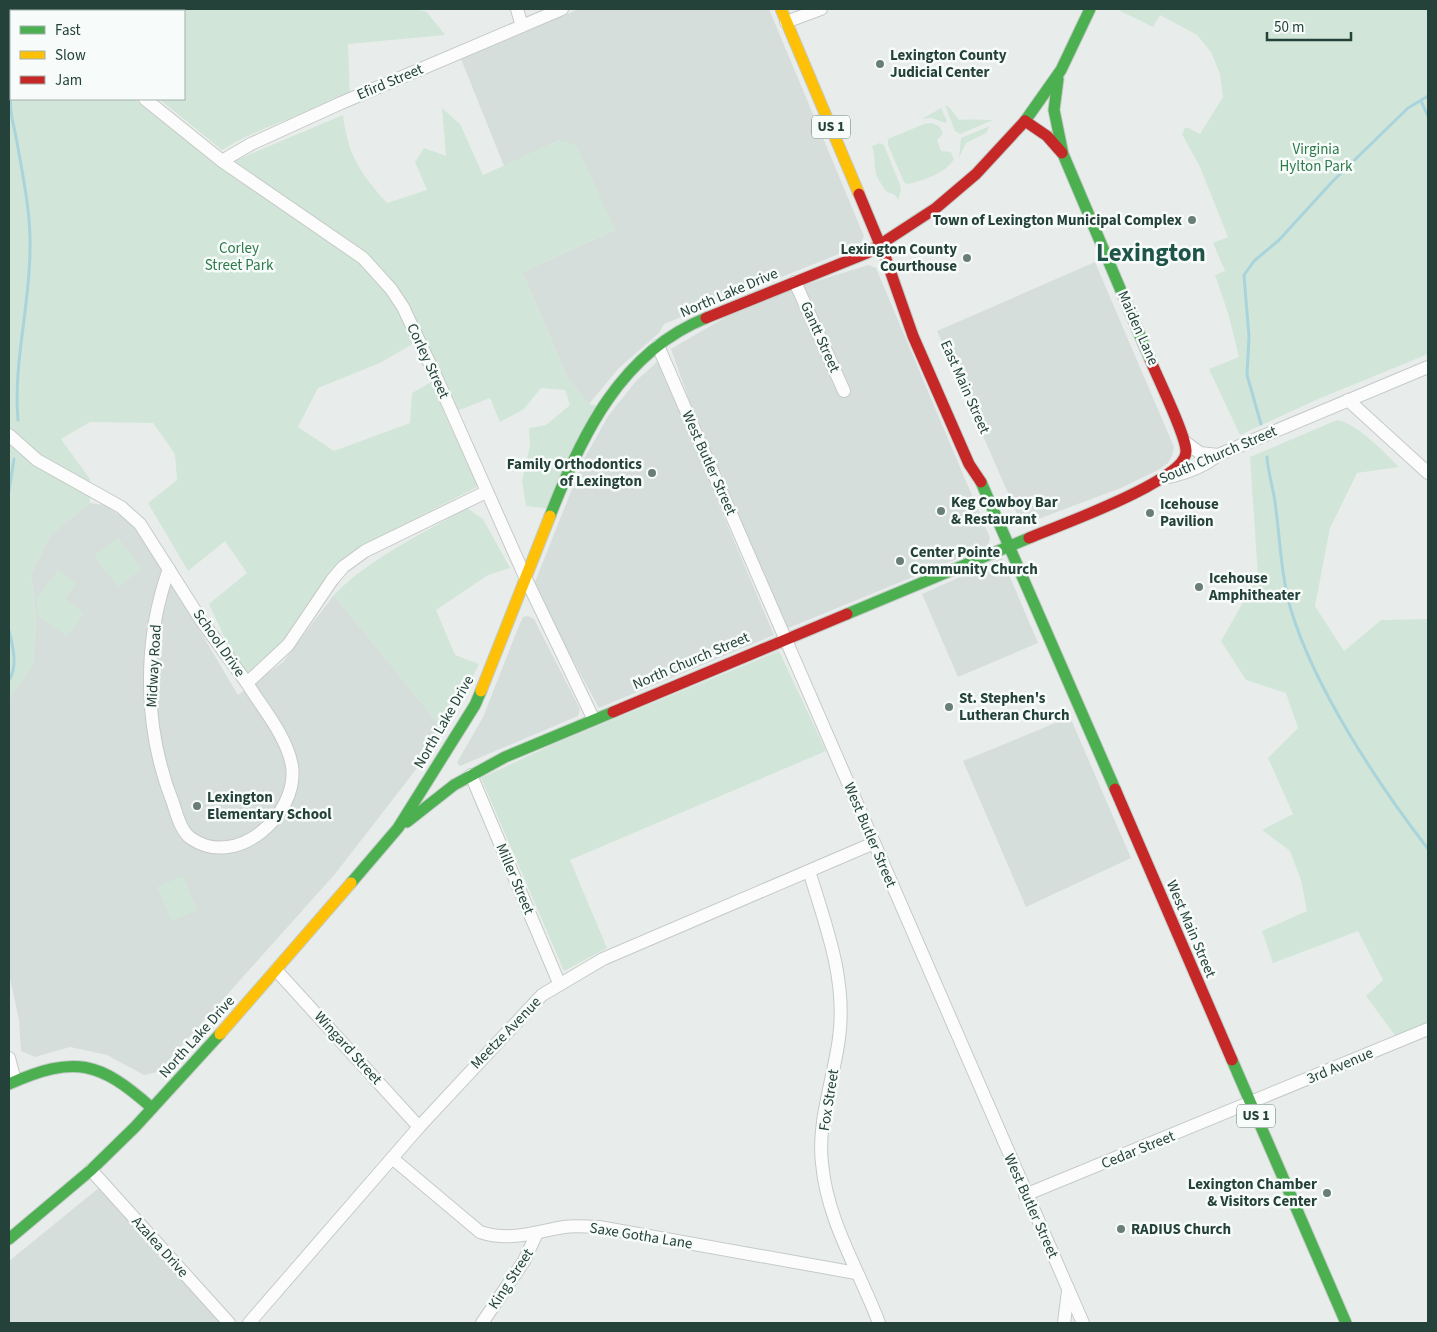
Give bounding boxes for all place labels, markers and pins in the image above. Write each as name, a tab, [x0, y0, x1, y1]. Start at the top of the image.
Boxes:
place label: Lexington County Judicial Center	[890, 45, 1007, 83]
marker: Lexington County Judicial Center	[874, 58, 886, 70]
place label: Town of Lexington Municipal Complex	[933, 210, 1182, 231]
marker: Town of Lexington Municipal Complex	[1186, 214, 1198, 226]
place label: Lexington County Courthouse	[840, 239, 957, 277]
marker: Lexington County Courthouse	[961, 252, 973, 264]
place label: Family Orthodontics of Lexington	[507, 454, 642, 492]
marker: Family Orthodontics of Lexington	[646, 467, 658, 479]
place label: Keg Cowboy Bar & Restaurant	[951, 492, 1058, 530]
place label: Icehouse Pavilion	[1160, 494, 1219, 532]
marker: Keg Cowboy Bar & Restaurant	[935, 505, 947, 517]
marker: Icehouse Pavilion	[1144, 507, 1156, 519]
place label: Center Pointe Community Church	[910, 542, 1038, 580]
marker: Center Pointe Community Church	[894, 555, 906, 567]
place label: Icehouse Amphitheater	[1208, 568, 1301, 606]
marker: Icehouse Amphitheater	[1193, 581, 1205, 593]
place label: St. Stephen's Lutheran Church	[959, 688, 1069, 726]
marker: St. Stephen's Lutheran Church	[943, 701, 955, 713]
place label: Lexington Elementary School	[207, 787, 332, 825]
marker: Lexington Elementary School	[191, 800, 203, 812]
place label: Lexington Chamber & Visitors Center	[1188, 1174, 1317, 1212]
marker: Lexington Chamber & Visitors Center	[1321, 1187, 1333, 1199]
place label: RADIUS Church	[1131, 1219, 1231, 1240]
marker: RADIUS Church	[1115, 1223, 1127, 1235]

